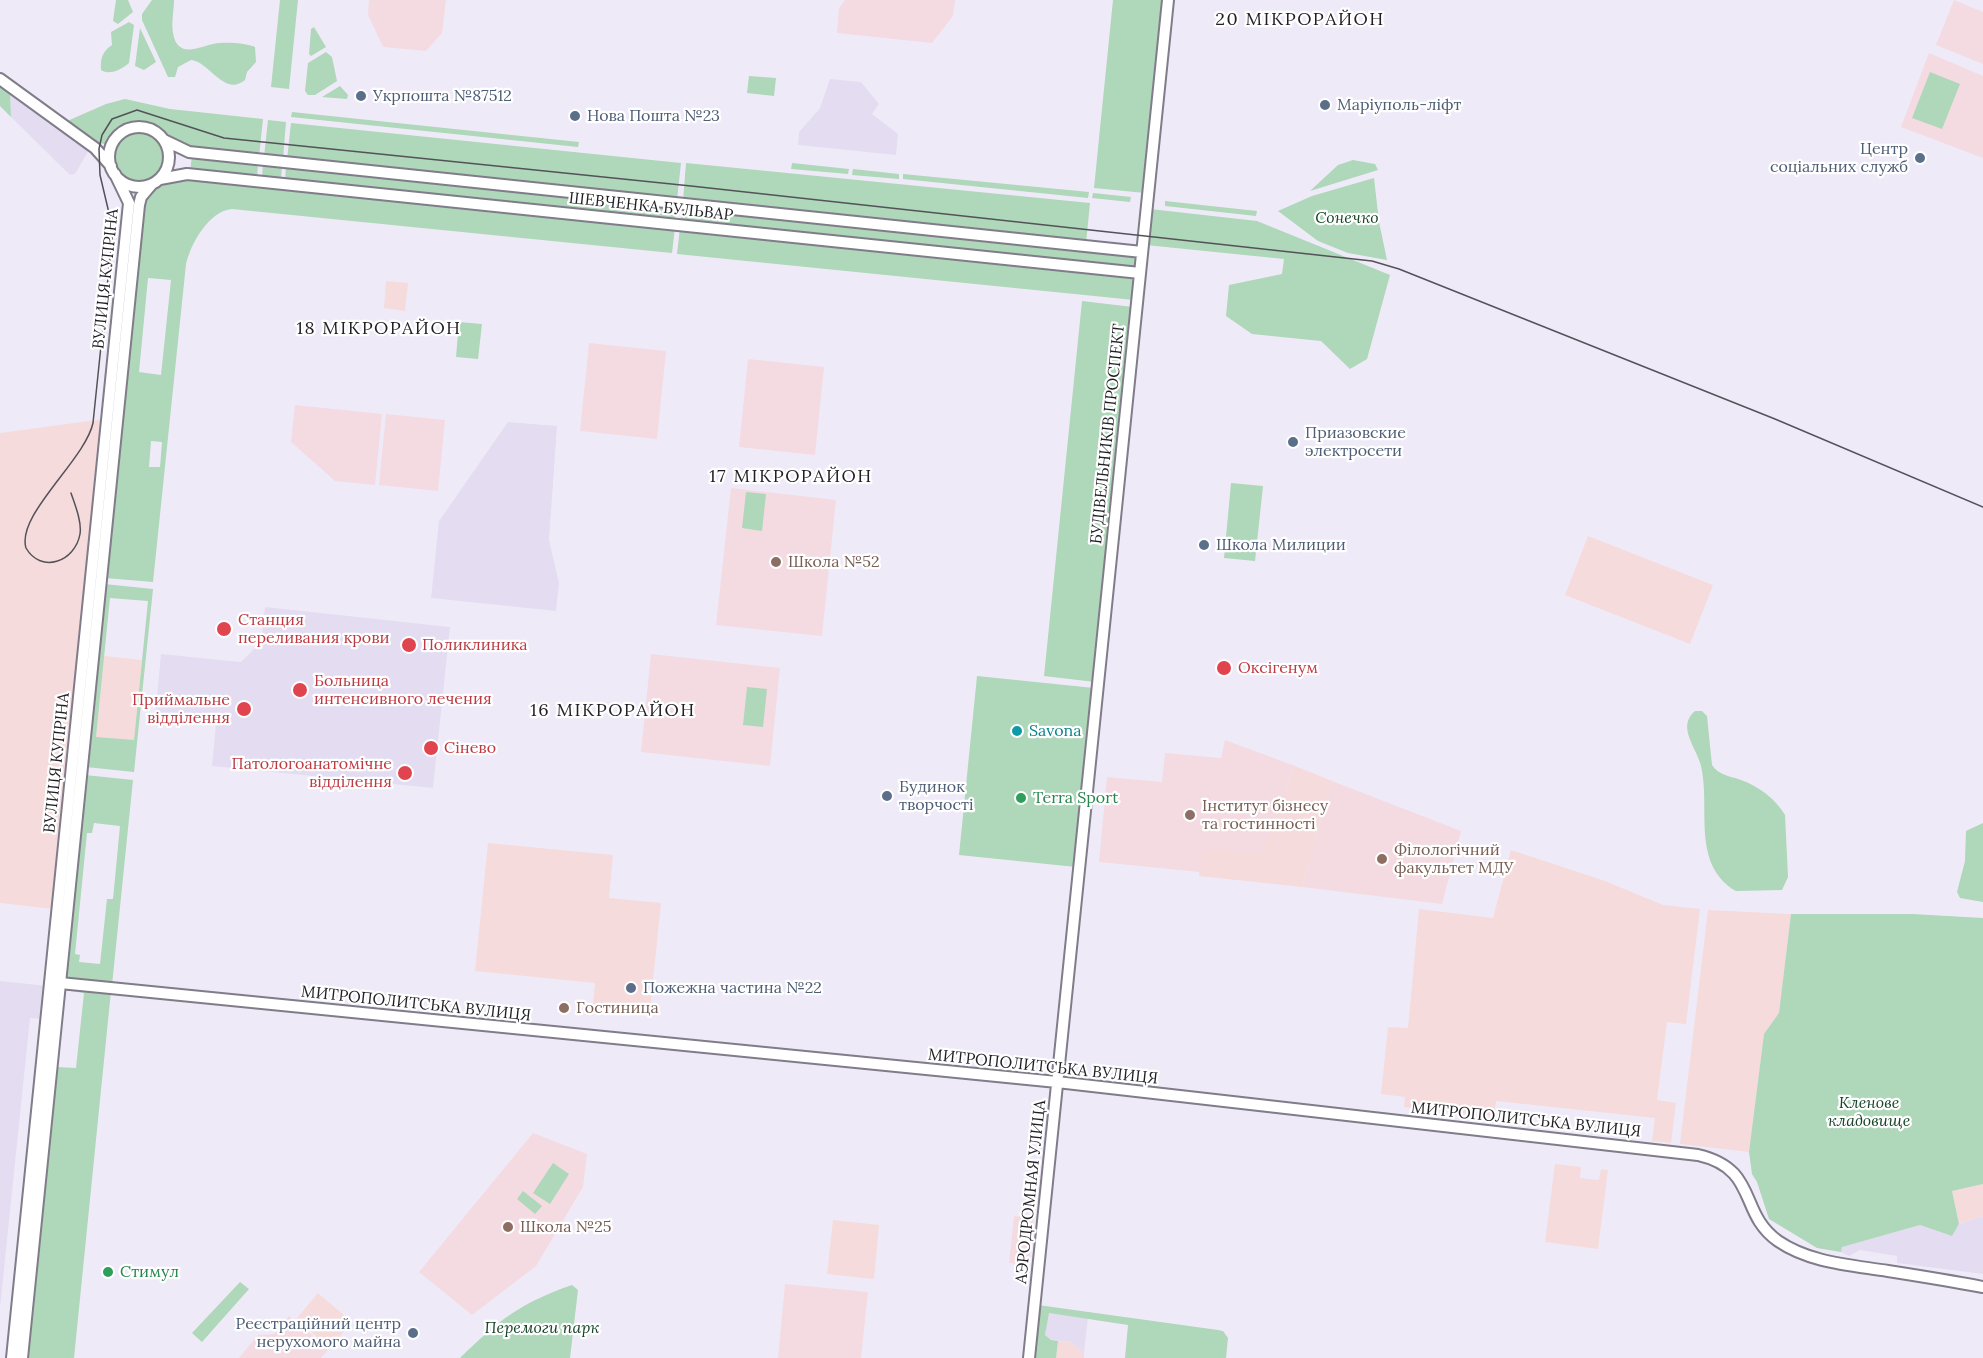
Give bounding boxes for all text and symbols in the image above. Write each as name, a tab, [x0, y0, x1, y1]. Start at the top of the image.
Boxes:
district label: 20 МІКРОРАЙОН	[1215, 9, 1385, 31]
place label: Укрпошта №87512	[373, 86, 512, 106]
marker: Укрпошта №87512	[354, 89, 368, 103]
place label: Маріуполь-ліфт	[1337, 95, 1461, 115]
marker: Маріуполь-ліфт	[1318, 98, 1332, 112]
place label: Нова Пошта №23	[587, 106, 720, 126]
marker: Нова Пошта №23	[568, 109, 582, 123]
place label: Центр соціальних служб	[1770, 139, 1908, 177]
marker: Центр соціальних служб	[1913, 151, 1927, 165]
street label: ШЕВЧЕНКА БУЛЬВАР	[568, 189, 734, 225]
street label: ВУЛИЦЯ КУПРІНА	[89, 208, 123, 350]
park label: Сонечко	[1315, 208, 1379, 228]
district label: 18 МІКРОРАЙОН	[296, 318, 462, 340]
street label: БУДІВЕЛЬНИКІВ ПРОСПЕКТ	[1087, 323, 1129, 545]
place label: Приазовские электросети	[1305, 423, 1406, 461]
marker: Приазовские электросети	[1286, 435, 1300, 449]
district label: 17 МІКРОРАЙОН	[709, 466, 873, 488]
place label: Школа Милиции	[1216, 535, 1346, 555]
marker: Школа Милиции	[1197, 538, 1211, 552]
place label: Школа №52	[788, 552, 880, 572]
marker: Школа №52	[769, 555, 783, 569]
place label: Станция переливания крови	[238, 610, 390, 648]
marker: Станция переливания крови	[215, 620, 233, 638]
place label: Поликлиника	[422, 635, 528, 655]
marker: Поликлиника	[400, 636, 418, 654]
place label: Оксігенум	[1238, 658, 1318, 678]
marker: Оксігенум	[1215, 659, 1233, 677]
place label: Больница интенсивного лечения	[314, 671, 492, 709]
marker: Больница интенсивного лечения	[291, 681, 309, 699]
place label: Приймальне відділення	[132, 690, 230, 728]
street label: ВУЛИЦЯ КУПРІНА	[40, 692, 74, 834]
marker: Приймальне відділення	[235, 700, 253, 718]
district label: 16 МІКРОРАЙОН	[530, 700, 696, 722]
place label: Savona	[1029, 721, 1081, 741]
marker: Savona	[1010, 724, 1024, 738]
place label: Сінево	[444, 738, 496, 758]
marker: Сінево	[422, 739, 440, 757]
place label: Патологоанатомічне відділення	[232, 754, 392, 792]
marker: Патологоанатомічне відділення	[396, 764, 414, 782]
place label: Будинок творчості	[899, 777, 973, 815]
place label: Terra Sport	[1033, 788, 1118, 808]
marker: Будинок творчості	[880, 789, 894, 803]
marker: Terra Sport	[1014, 791, 1028, 805]
place label: Інститут бізнесу та гостинності	[1202, 796, 1328, 834]
marker: Інститут бізнесу та гостинності	[1183, 808, 1197, 822]
place label: Філологічний факультет МДУ	[1394, 840, 1514, 878]
marker: Філологічний факультет МДУ	[1375, 852, 1389, 866]
place label: Пожежна частина №22	[643, 978, 822, 998]
marker: Пожежна частина №22	[624, 981, 638, 995]
street label: МИТРОПОЛИТСЬКА ВУЛИЦЯ	[300, 982, 532, 1026]
place label: Гостиница	[576, 998, 659, 1018]
marker: Гостиница	[557, 1001, 571, 1015]
street label: МИТРОПОЛИТСЬКА ВУЛИЦЯ	[927, 1045, 1159, 1089]
park label: Кленове кладовище	[1828, 1093, 1910, 1131]
street label: МИТРОПОЛИТСЬКА ВУЛИЦЯ	[1410, 1098, 1642, 1142]
street label: АЭРОДРОМНАЯ УЛИЦА	[1012, 1099, 1050, 1285]
place label: Школа №25	[520, 1217, 612, 1237]
marker: Школа №25	[501, 1220, 515, 1234]
place label: Стимул	[120, 1262, 179, 1282]
marker: Стимул	[101, 1265, 115, 1279]
place label: Реєстраційний центр нерухомого майна	[236, 1314, 401, 1352]
park label: Перемоги парк	[485, 1318, 599, 1338]
marker: Реєстраційний центр нерухомого майна	[406, 1326, 420, 1340]

